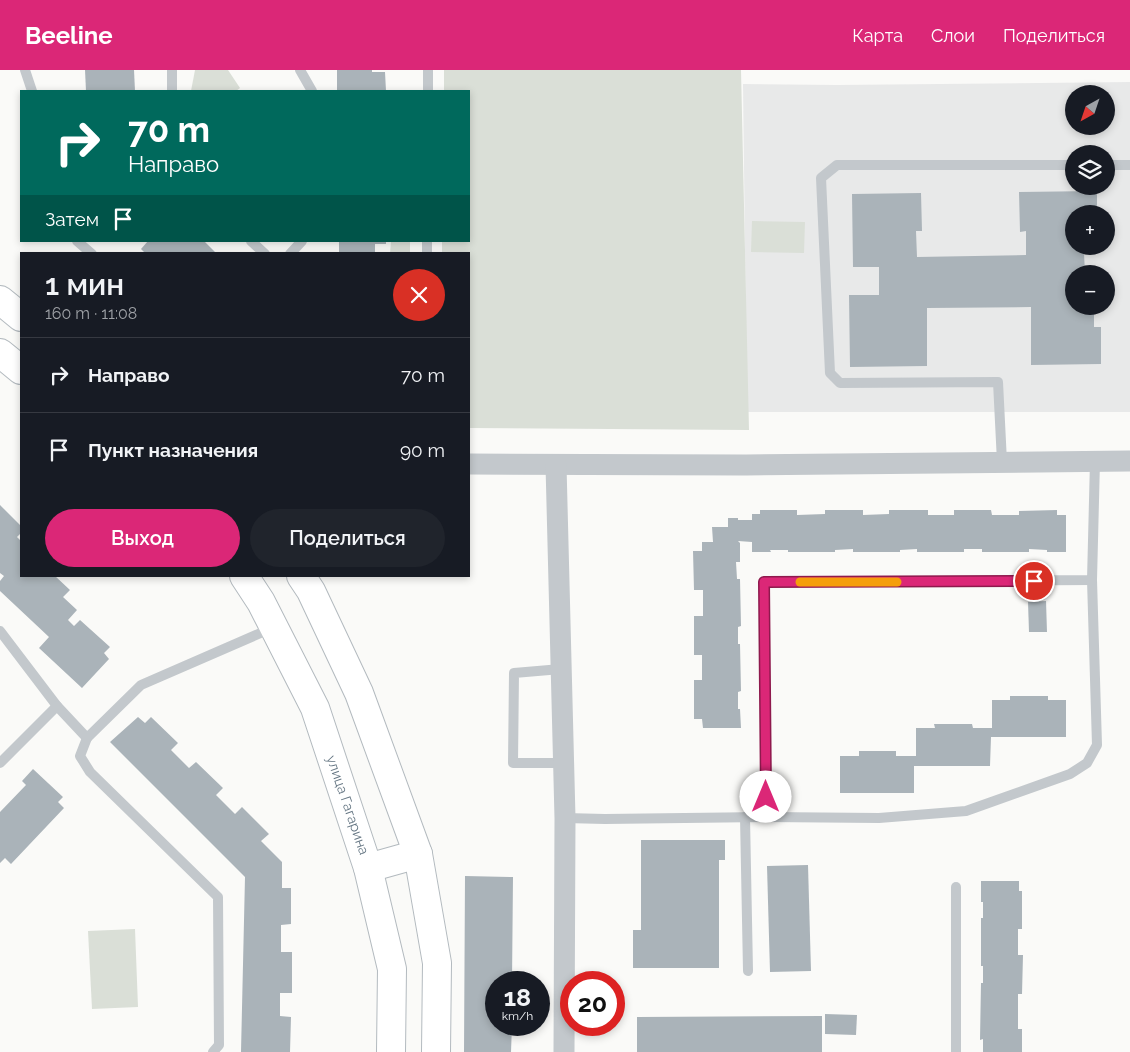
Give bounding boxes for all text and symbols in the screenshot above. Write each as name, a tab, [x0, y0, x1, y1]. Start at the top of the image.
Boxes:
text: Beeline	[25, 21, 113, 50]
text: Карта	[852, 25, 903, 46]
text: Слои	[931, 25, 975, 46]
text: Поделиться	[1003, 25, 1105, 46]
north arrow	[1065, 85, 1115, 135]
map controls	[1065, 85, 1115, 315]
text: 70 m	[128, 109, 210, 150]
icon: right	[45, 110, 110, 175]
button: layers	[1065, 145, 1115, 195]
text: Направо	[128, 151, 219, 177]
icon: arrive	[109, 205, 137, 233]
button: +	[1065, 205, 1115, 255]
text: Затем	[45, 208, 99, 230]
button: −	[1065, 265, 1115, 315]
text: 1 мин	[45, 267, 124, 302]
button: close	[393, 269, 445, 321]
text: 160 m · 11:08	[45, 304, 137, 323]
icon: right	[45, 361, 73, 389]
text: Направо	[88, 364, 169, 386]
text: 70 m	[401, 364, 445, 386]
icon: arrive	[45, 436, 73, 464]
text: Пункт назначения	[88, 439, 258, 461]
text: 90 m	[400, 439, 445, 461]
button: Выход	[45, 509, 240, 567]
button: Поделиться	[250, 509, 445, 567]
pin	[1013, 560, 1055, 602]
icon: arrive	[1020, 567, 1048, 595]
street label: улица Гагарина	[323, 753, 373, 857]
position arrow	[739, 770, 791, 822]
speed limit sign: 20	[560, 971, 625, 1036]
text: 18	[504, 982, 531, 1012]
text: km/h	[502, 1009, 533, 1023]

